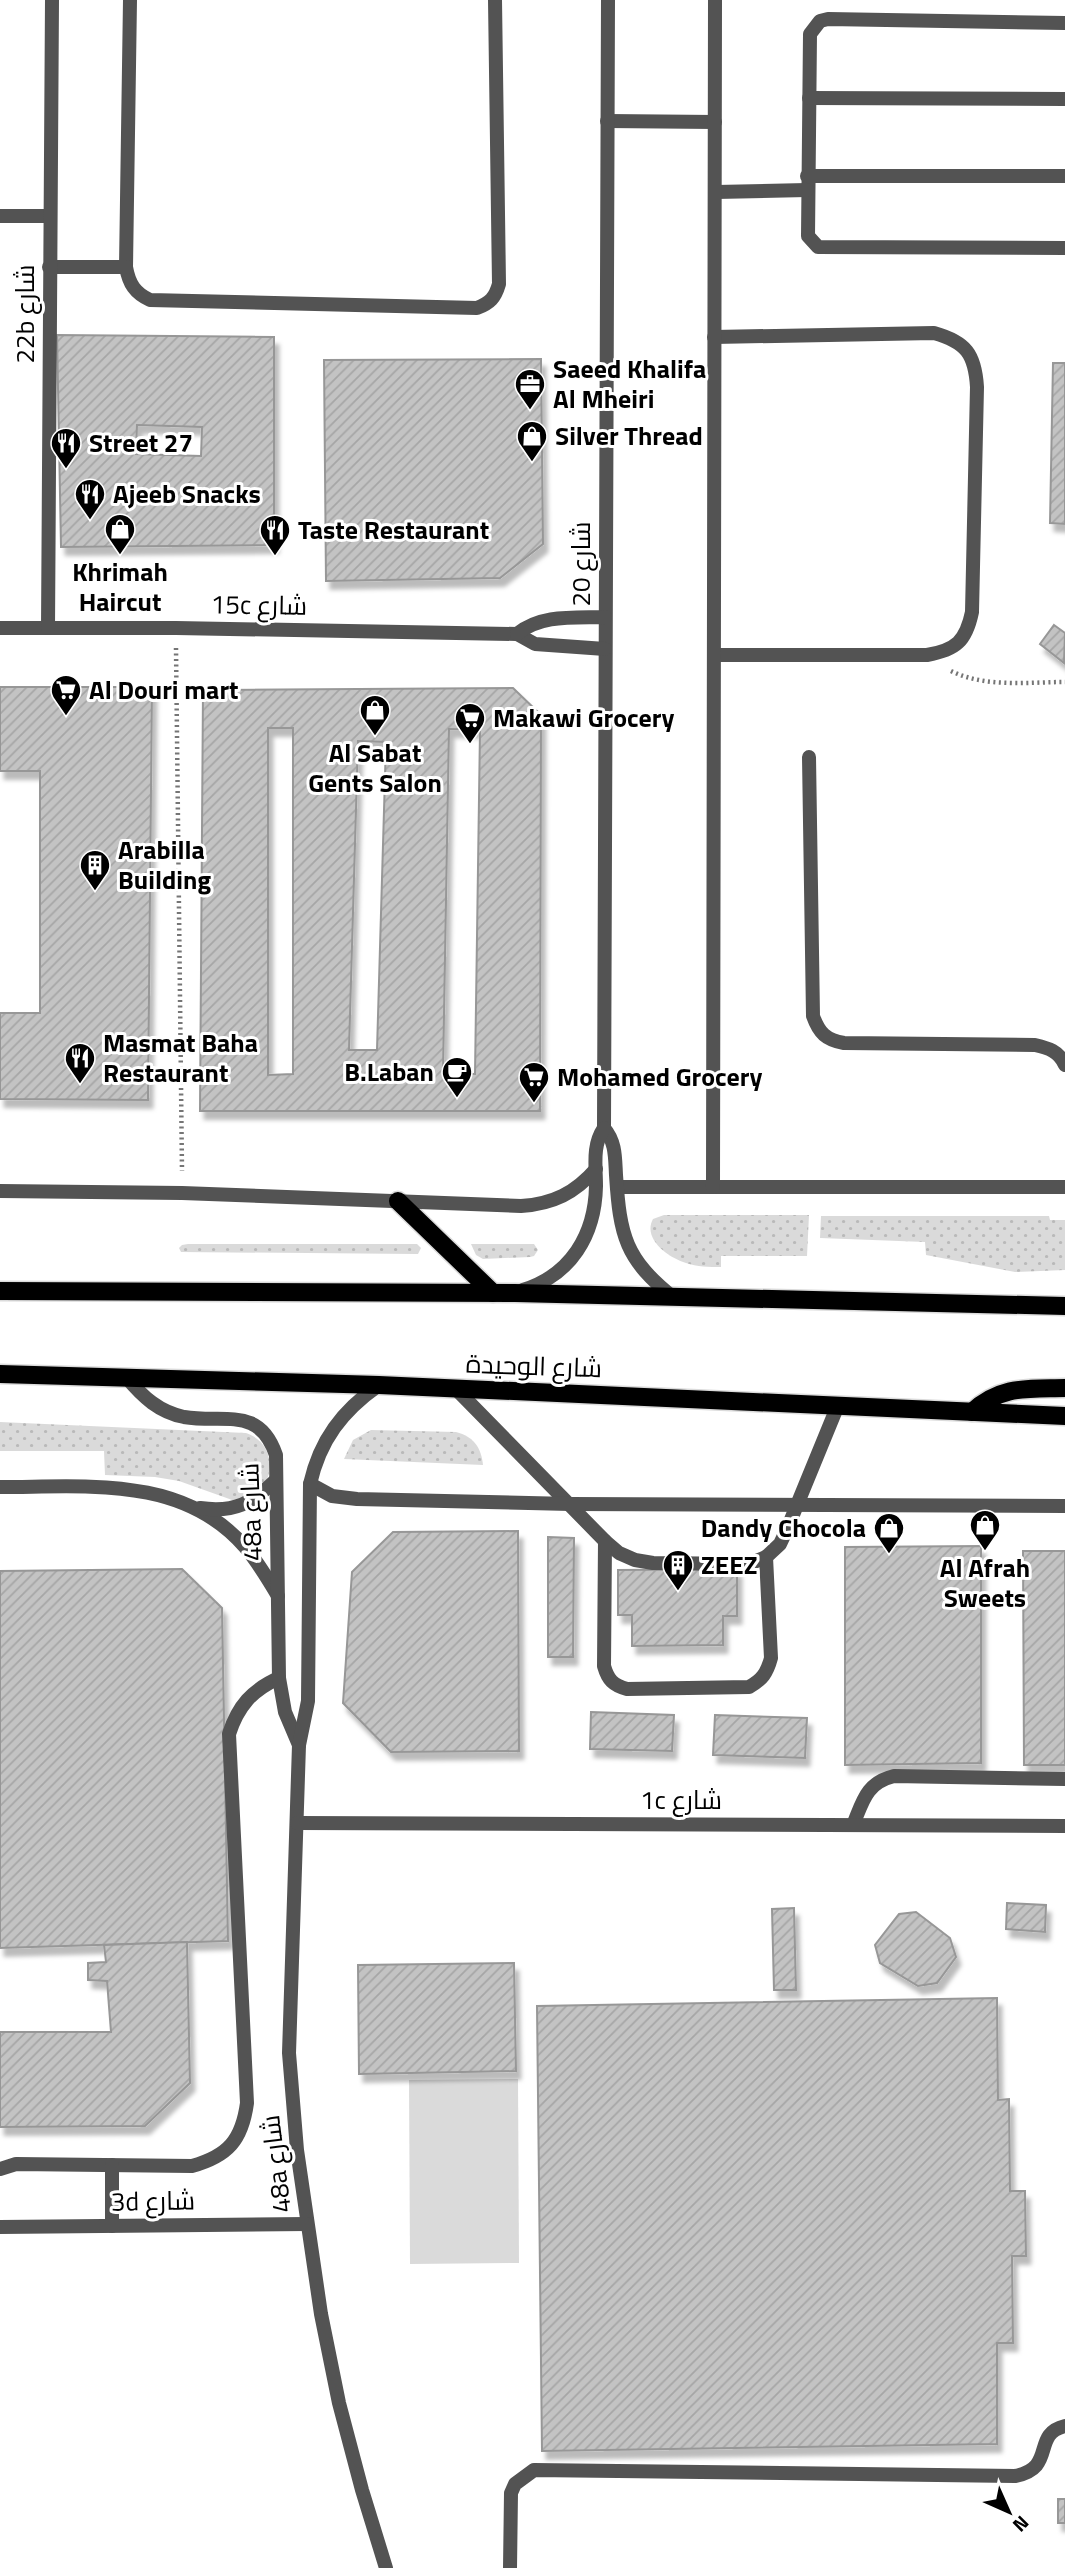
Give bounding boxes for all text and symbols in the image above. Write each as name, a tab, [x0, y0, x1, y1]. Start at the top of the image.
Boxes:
street label: 22b شارع	[5, 265, 44, 363]
place label: Saeed Khalifa Al Mheiri	[553, 349, 706, 418]
office icon: Saeed Khalifa Al Mheiri	[513, 367, 547, 411]
place label: Silver Thread	[555, 416, 703, 455]
shop icon: Silver Thread	[515, 419, 549, 463]
place label: Street 27	[89, 423, 193, 462]
restaurant icon: Street 27	[49, 426, 83, 470]
place label: Ajeeb Snacks	[113, 474, 261, 513]
restaurant icon: Ajeeb Snacks	[73, 477, 107, 521]
place label: Taste Restaurant	[298, 510, 489, 549]
shop icon: Khrimah Haircut	[103, 512, 137, 556]
restaurant icon: Taste Restaurant	[258, 513, 292, 557]
street label: شارع 20	[561, 521, 600, 607]
place label: Khrimah Haircut	[72, 552, 168, 621]
street label: 15c شارع	[210, 584, 308, 625]
place label: Al Douri mart	[89, 670, 239, 709]
supermarket icon: Al Douri mart	[49, 673, 83, 717]
shop icon: Al Sabat Gents Salon	[358, 693, 392, 737]
place label: Makawi Grocery	[493, 698, 674, 737]
supermarket icon: Makawi Grocery	[453, 701, 487, 745]
place label: Al Sabat Gents Salon	[308, 733, 442, 802]
place label: Arabilla Building	[118, 830, 211, 899]
building icon: Arabilla Building	[78, 848, 112, 892]
place label: Masmat Baha Restaurant	[103, 1023, 258, 1092]
restaurant icon: Masmat Baha Restaurant	[63, 1041, 97, 1085]
place label: B.Laban	[344, 1052, 434, 1091]
cafe icon: B.Laban	[440, 1055, 474, 1099]
place label: Mohamed Grocery	[557, 1057, 763, 1096]
supermarket icon: Mohamed Grocery	[517, 1060, 551, 1104]
street label: شارع الوحيدة	[465, 1344, 603, 1387]
street label: 48a شارع	[229, 1462, 272, 1562]
place label: Dandy Chocola	[701, 1508, 866, 1547]
shop icon: Al Afrah Sweets	[968, 1508, 1002, 1552]
shop icon: Dandy Chocola	[872, 1511, 906, 1555]
place label: ZEEZ	[701, 1545, 757, 1584]
building icon: ZEEZ	[661, 1548, 695, 1592]
place label: Al Afrah Sweets	[940, 1548, 1030, 1617]
street label: 1c شارع	[640, 1780, 722, 1819]
street label: 48a شارع	[250, 2113, 301, 2215]
street label: 3d شارع	[110, 2180, 196, 2221]
north arrow	[974, 2477, 1044, 2547]
text: N	[1006, 2509, 1036, 2539]

